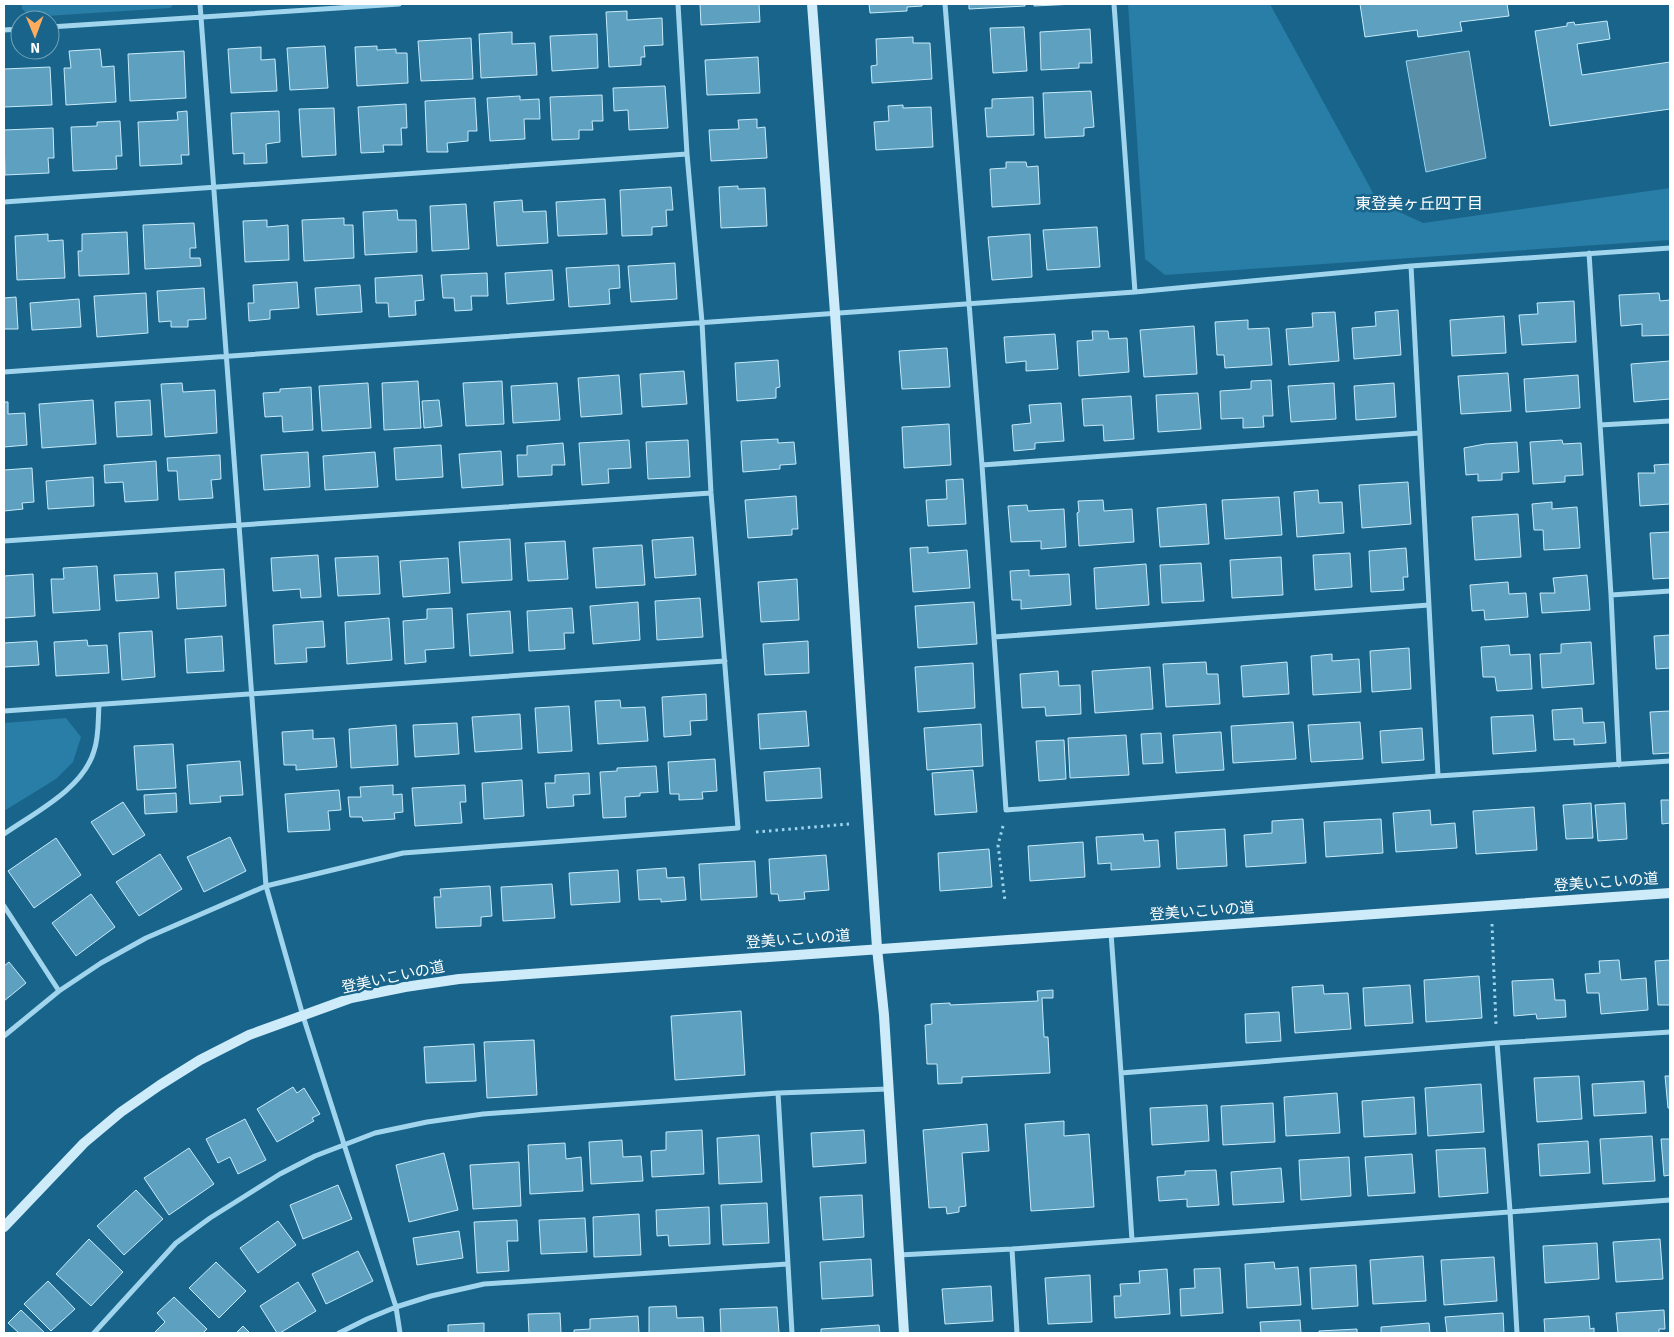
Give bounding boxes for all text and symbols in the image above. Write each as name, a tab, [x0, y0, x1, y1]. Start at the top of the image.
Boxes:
north arrow	[10, 10, 60, 60]
text: N	[30, 39, 40, 56]
district label: 東登美ヶ丘四丁目	[1355, 194, 1483, 214]
street label: 登美いこいの道	[1553, 869, 1659, 895]
street label: 登美いこいの道	[1149, 898, 1255, 924]
street label: 登美いこいの道	[745, 926, 851, 952]
street label: 登美いこいの道	[340, 957, 446, 997]

